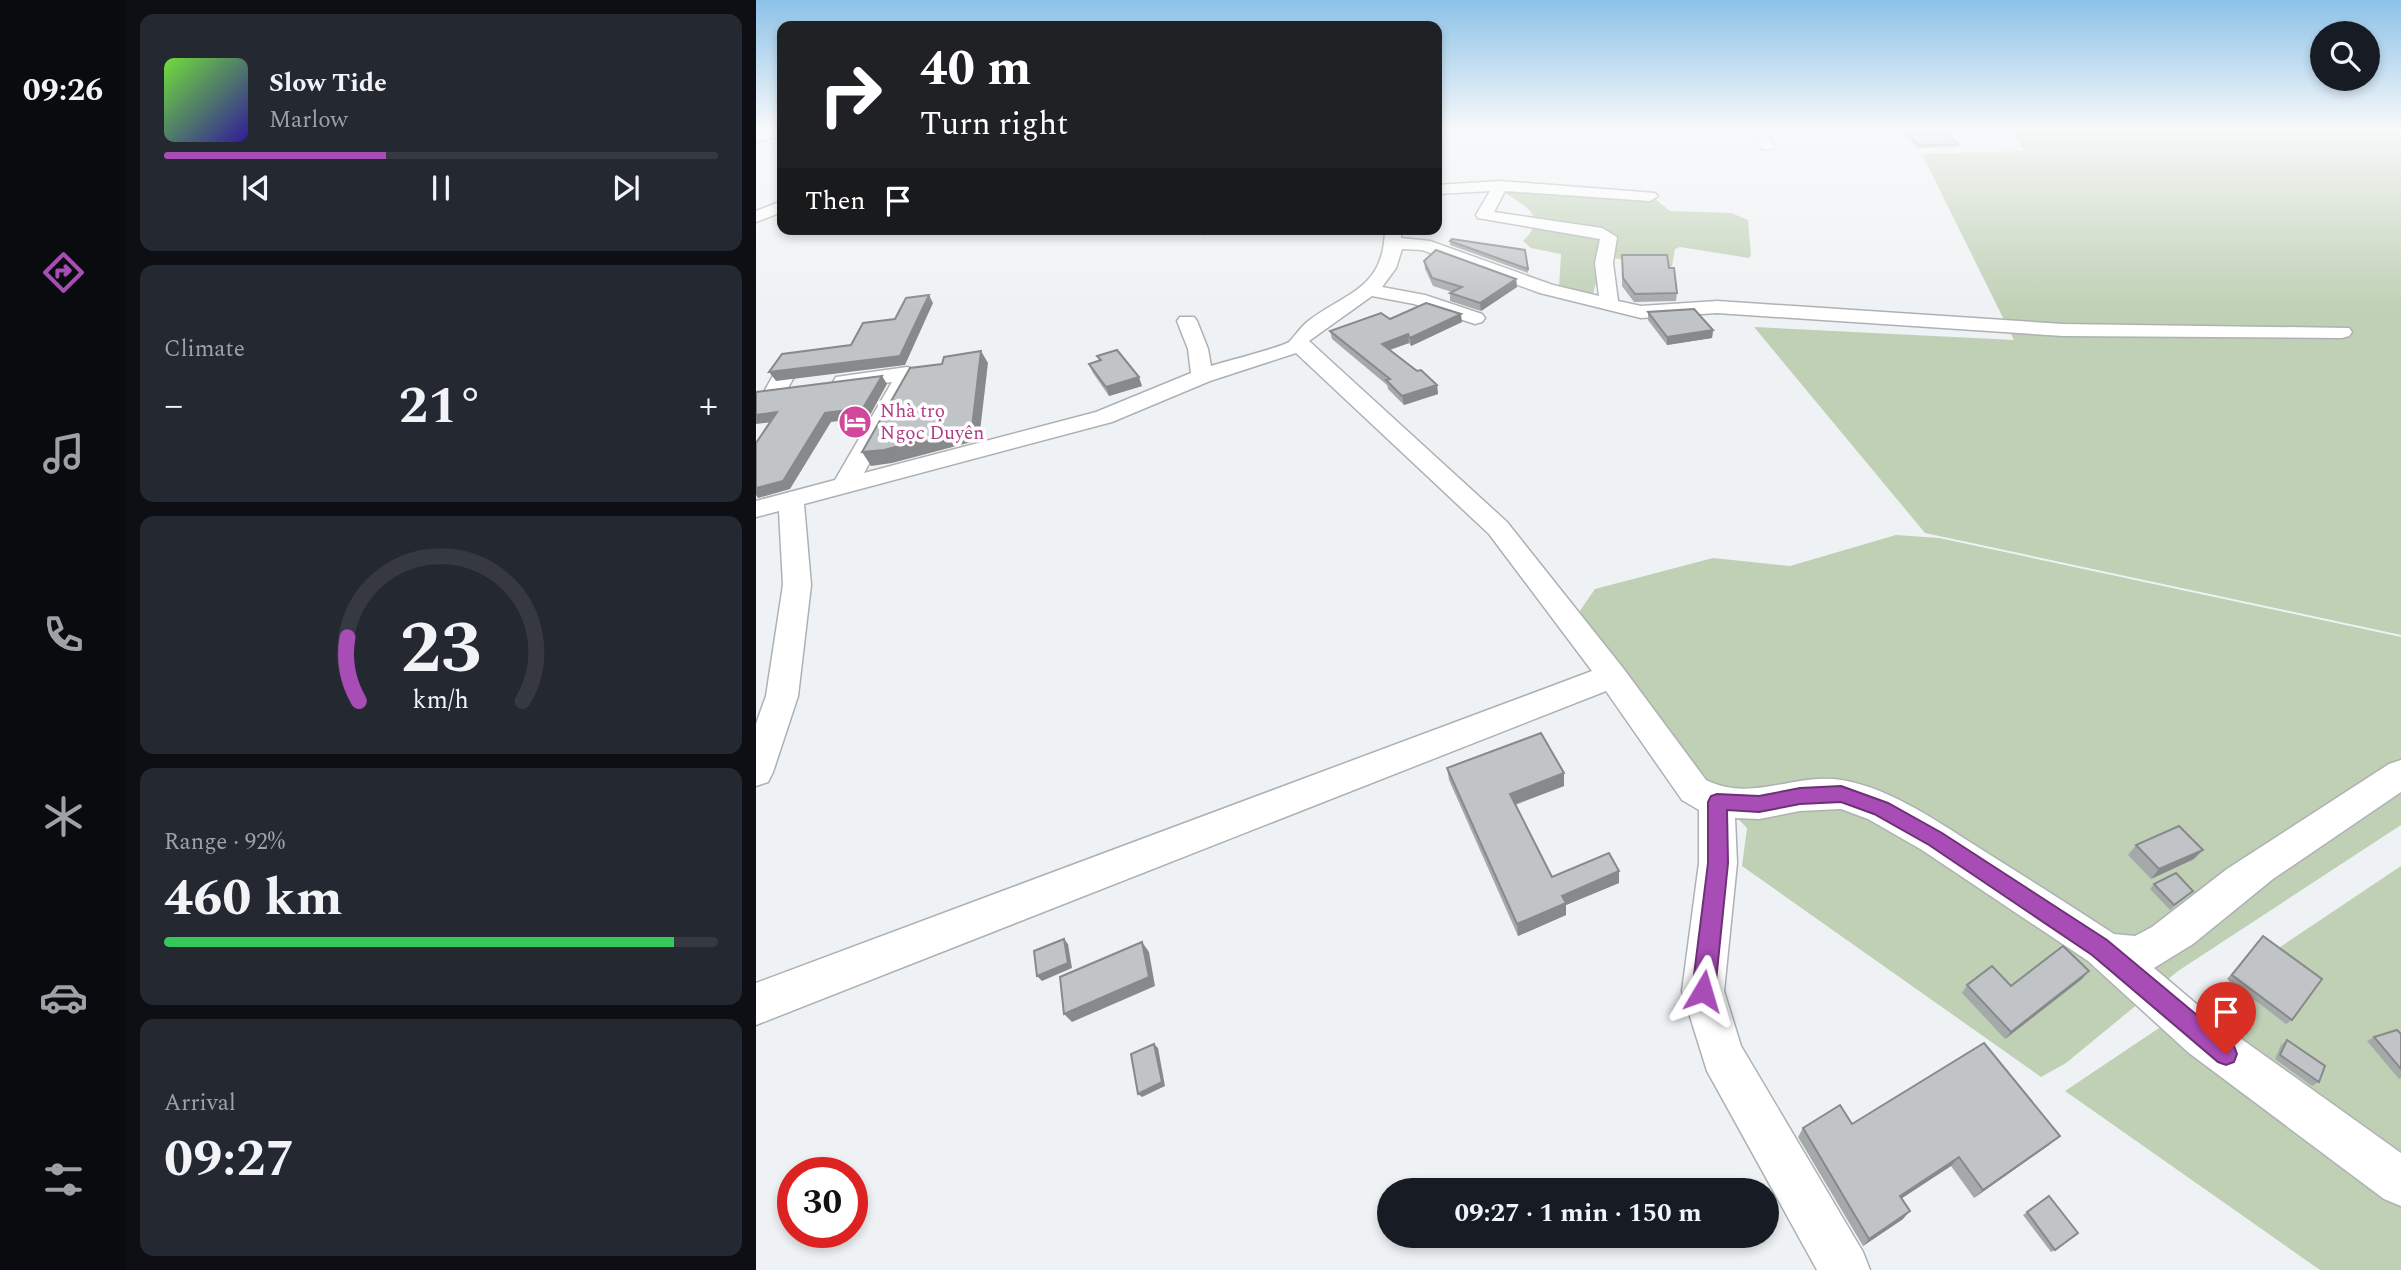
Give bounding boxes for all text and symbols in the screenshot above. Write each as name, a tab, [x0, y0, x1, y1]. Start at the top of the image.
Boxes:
map controls	[2310, 21, 2380, 91]
button: search	[2310, 21, 2380, 91]
text: 40 m	[920, 32, 1031, 107]
icon: right	[805, 49, 896, 140]
text: Slow Tide	[269, 63, 387, 103]
text: 09:26	[23, 66, 103, 115]
text: Turn right	[920, 100, 1068, 149]
text: Marlow	[269, 103, 348, 138]
icon: previous	[237, 169, 275, 207]
icon: pause	[422, 169, 460, 207]
icon: next	[607, 169, 645, 207]
text: Then	[805, 181, 865, 221]
icon: arrive	[879, 182, 917, 220]
icon: directions	[39, 248, 88, 297]
text: Climate	[164, 332, 245, 367]
text: 21°	[399, 367, 483, 446]
text: −	[164, 377, 183, 435]
text: +	[699, 377, 718, 435]
place label: Nhà trọ Ngọc Duyên	[880, 397, 984, 448]
hotel icon: Nhà trọ Ngọc Duyên	[836, 403, 874, 441]
icon: music	[39, 429, 88, 478]
text: 23	[400, 594, 482, 705]
icon: phone	[39, 610, 88, 659]
text: km/h	[413, 682, 469, 720]
icon: climate	[39, 792, 88, 841]
text: Range · 92%	[164, 825, 285, 860]
text: 460 km	[164, 859, 343, 938]
position arrow	[1666, 954, 1740, 1028]
icon: car	[39, 973, 88, 1022]
pin	[2196, 982, 2256, 1054]
icon: arrive	[2207, 993, 2245, 1031]
text: Arrival	[164, 1086, 236, 1121]
text: 09:27	[164, 1120, 295, 1199]
icon: filters	[39, 1155, 88, 1204]
speed limit sign: 30	[777, 1157, 868, 1248]
text: 09:27 · 1 min · 150 m	[1454, 1193, 1702, 1233]

